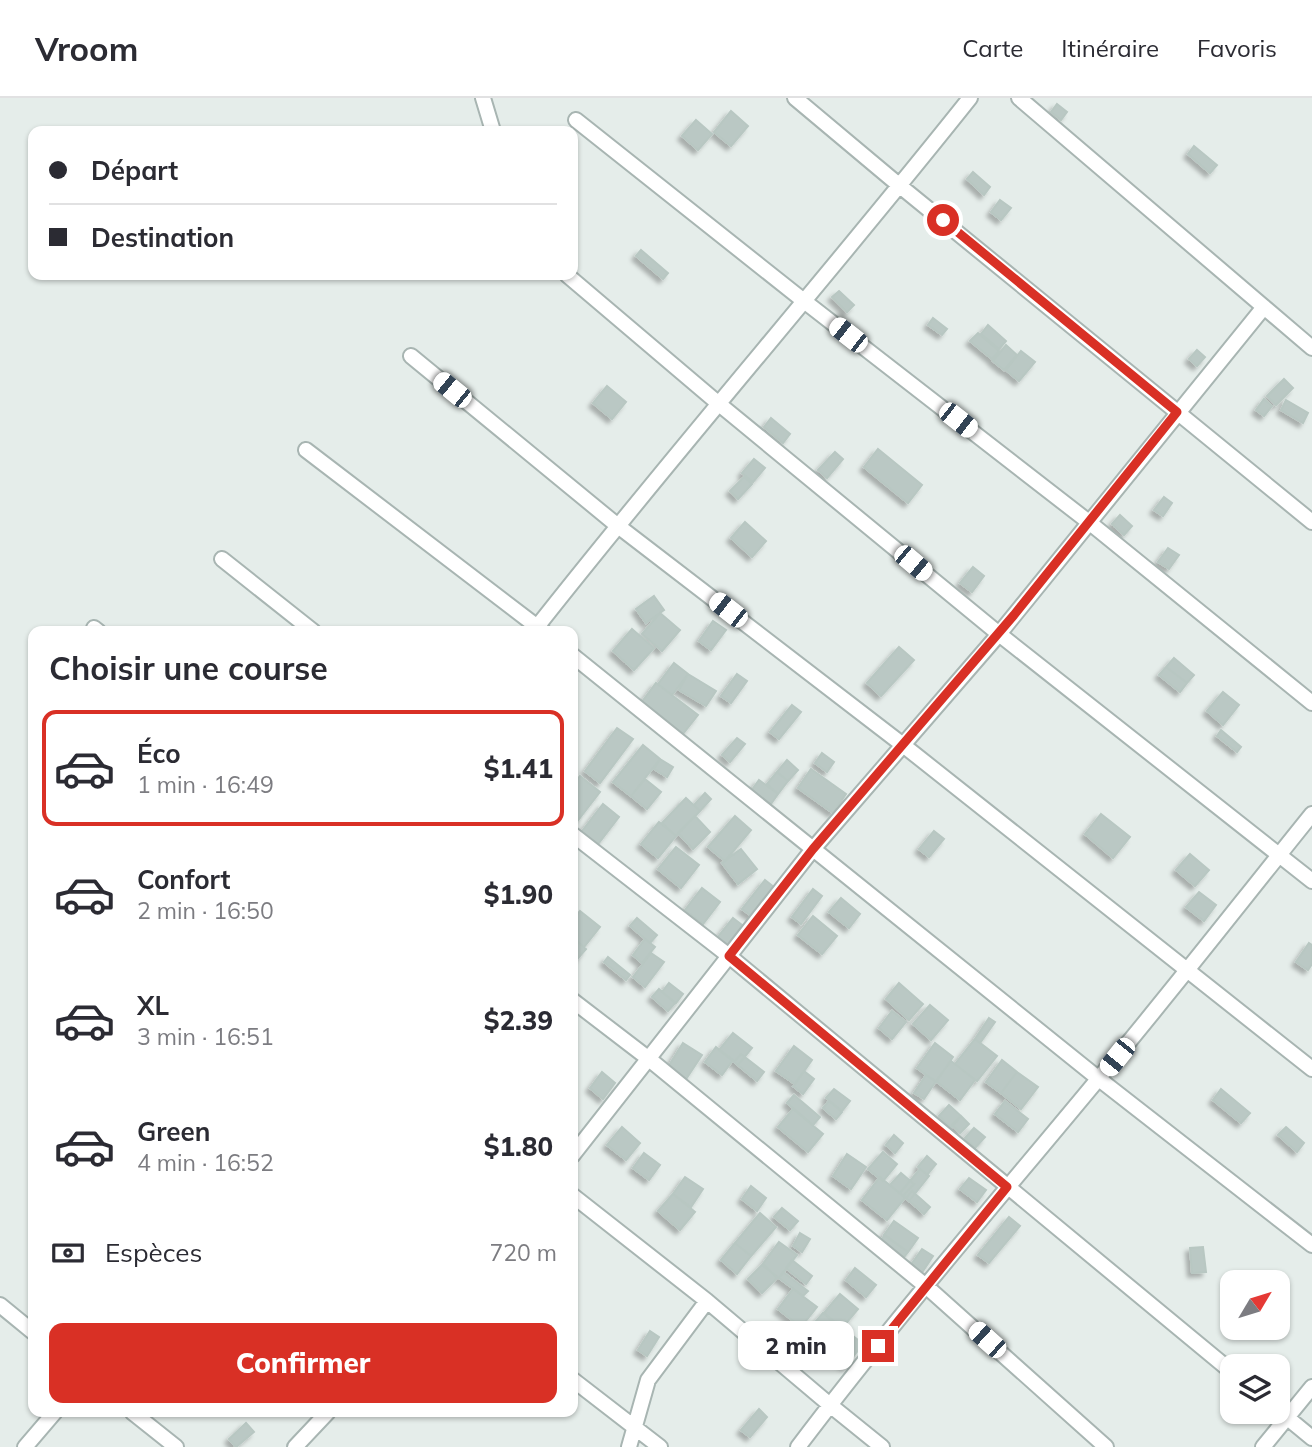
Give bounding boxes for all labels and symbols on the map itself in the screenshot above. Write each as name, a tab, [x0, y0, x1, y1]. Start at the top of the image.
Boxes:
route start	[927, 204, 959, 236]
car	[825, 314, 872, 356]
car	[430, 369, 475, 411]
car	[935, 399, 982, 441]
car	[891, 541, 936, 585]
car	[705, 589, 752, 631]
car	[1096, 1034, 1139, 1080]
north arrow	[1220, 1270, 1290, 1340]
car	[965, 1318, 1010, 1362]
callout: 2 min	[738, 1322, 854, 1370]
route end	[862, 1330, 894, 1362]

